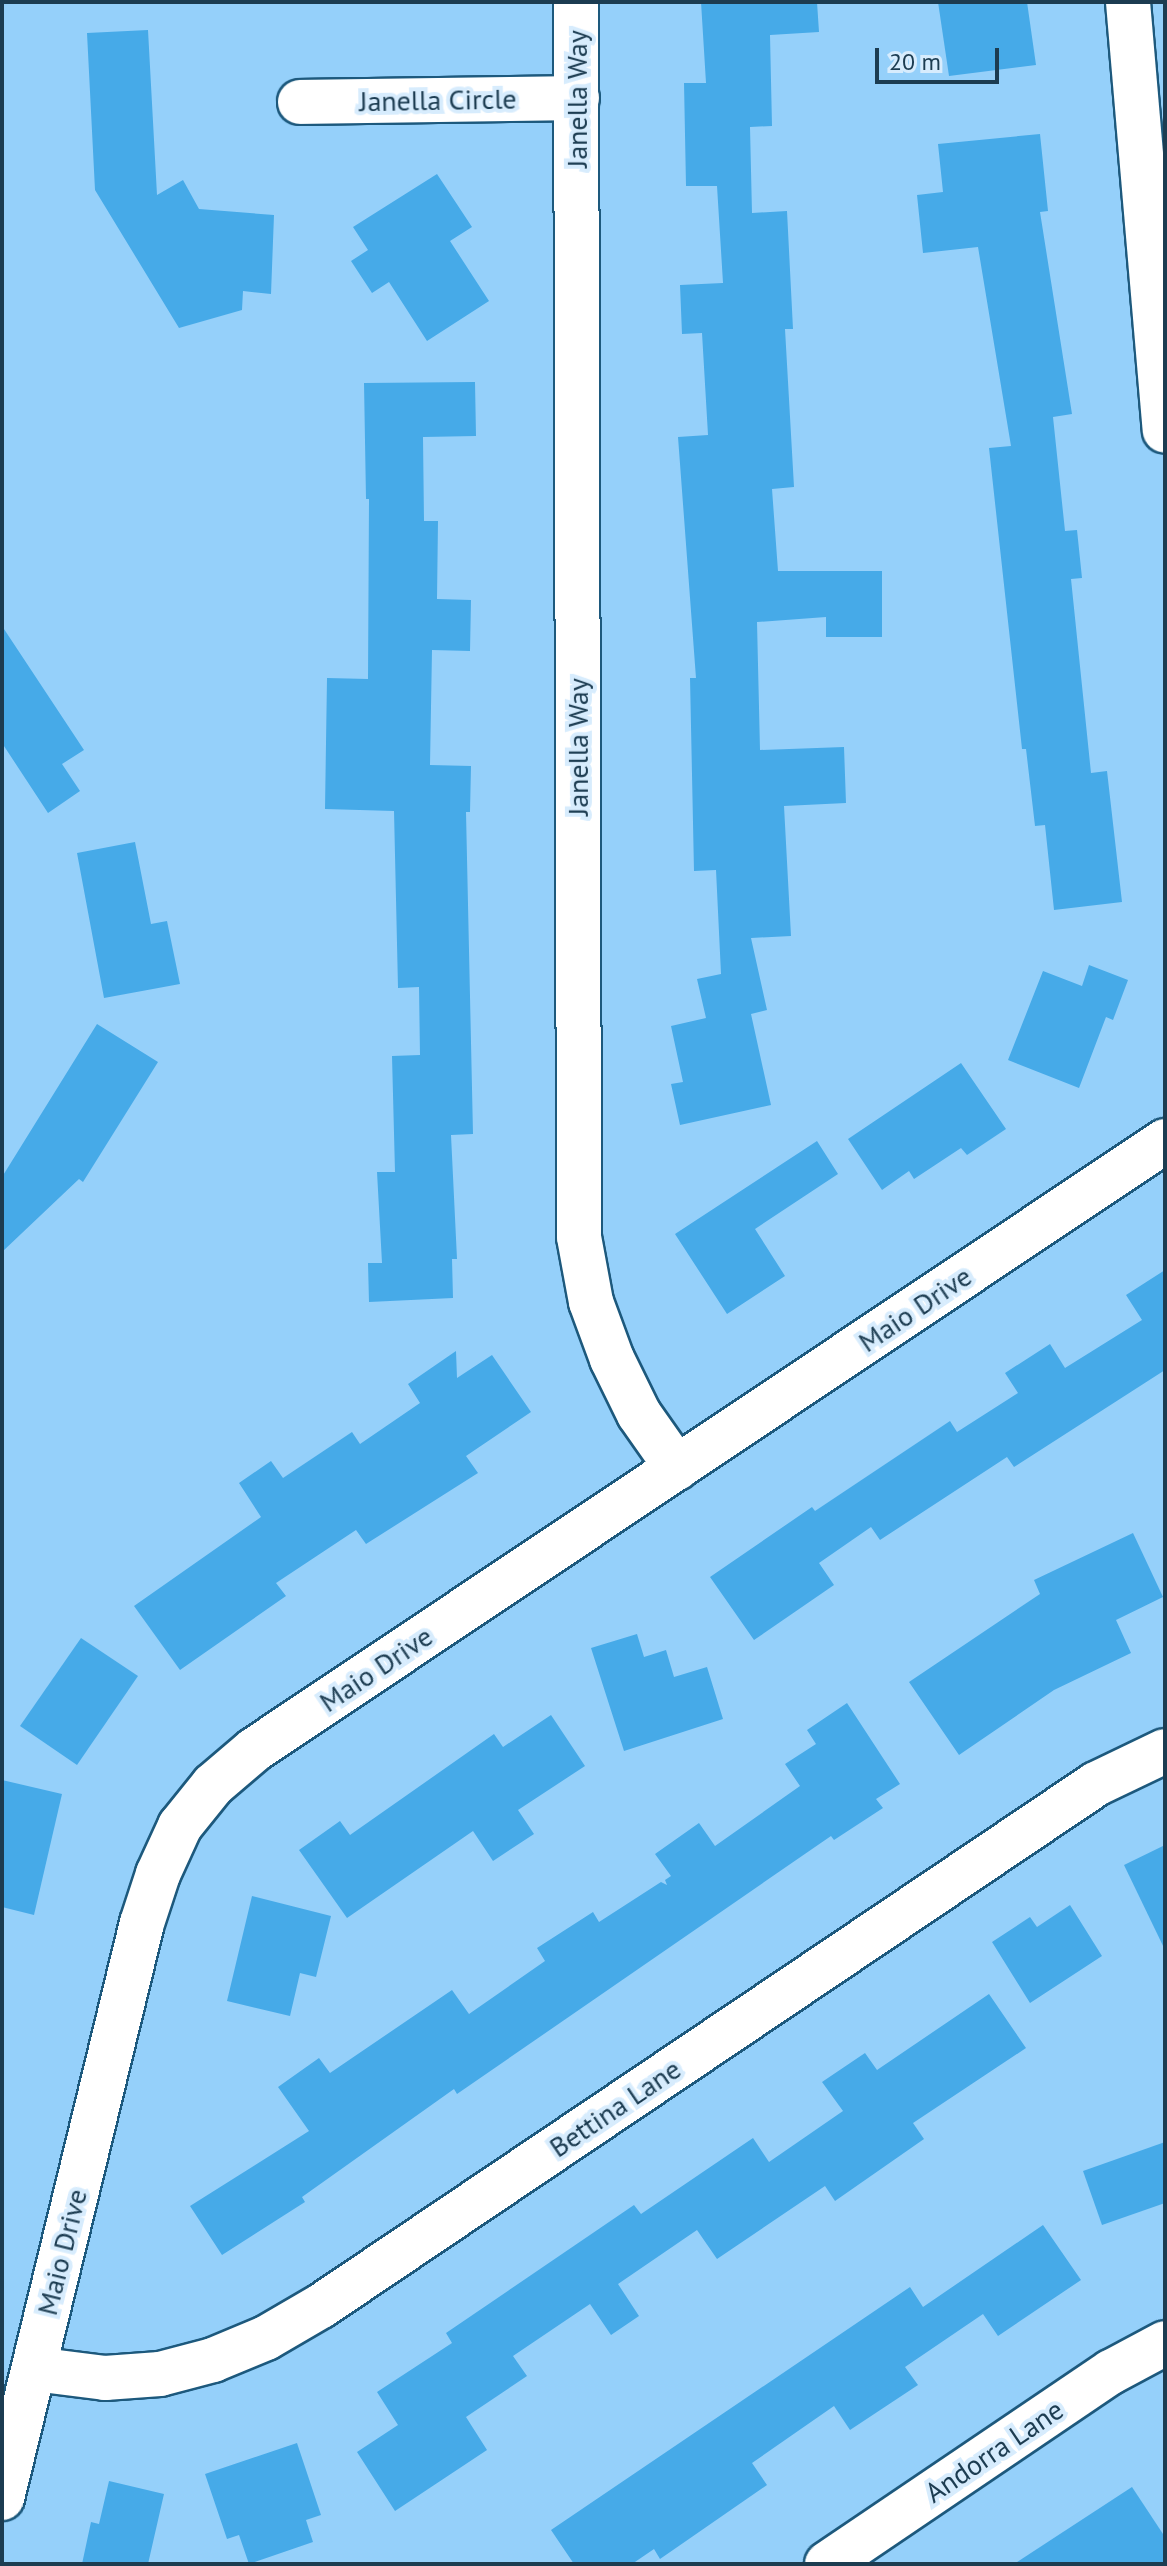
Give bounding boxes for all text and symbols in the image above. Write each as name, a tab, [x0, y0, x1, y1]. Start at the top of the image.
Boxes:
street label: Janella Way	[560, 30, 594, 168]
scale bar	[879, 32, 1003, 82]
text: 20 m	[889, 46, 941, 77]
street label: Janella Circle	[359, 82, 517, 118]
street label: Janella Way	[561, 678, 595, 816]
street label: Maio Drive	[852, 1259, 978, 1359]
street label: Maio Drive	[313, 1619, 439, 1719]
street label: Bettina Lane	[543, 2052, 687, 2164]
street label: Maio Drive	[30, 2185, 94, 2319]
street label: Andorra Lane	[918, 2392, 1070, 2510]

